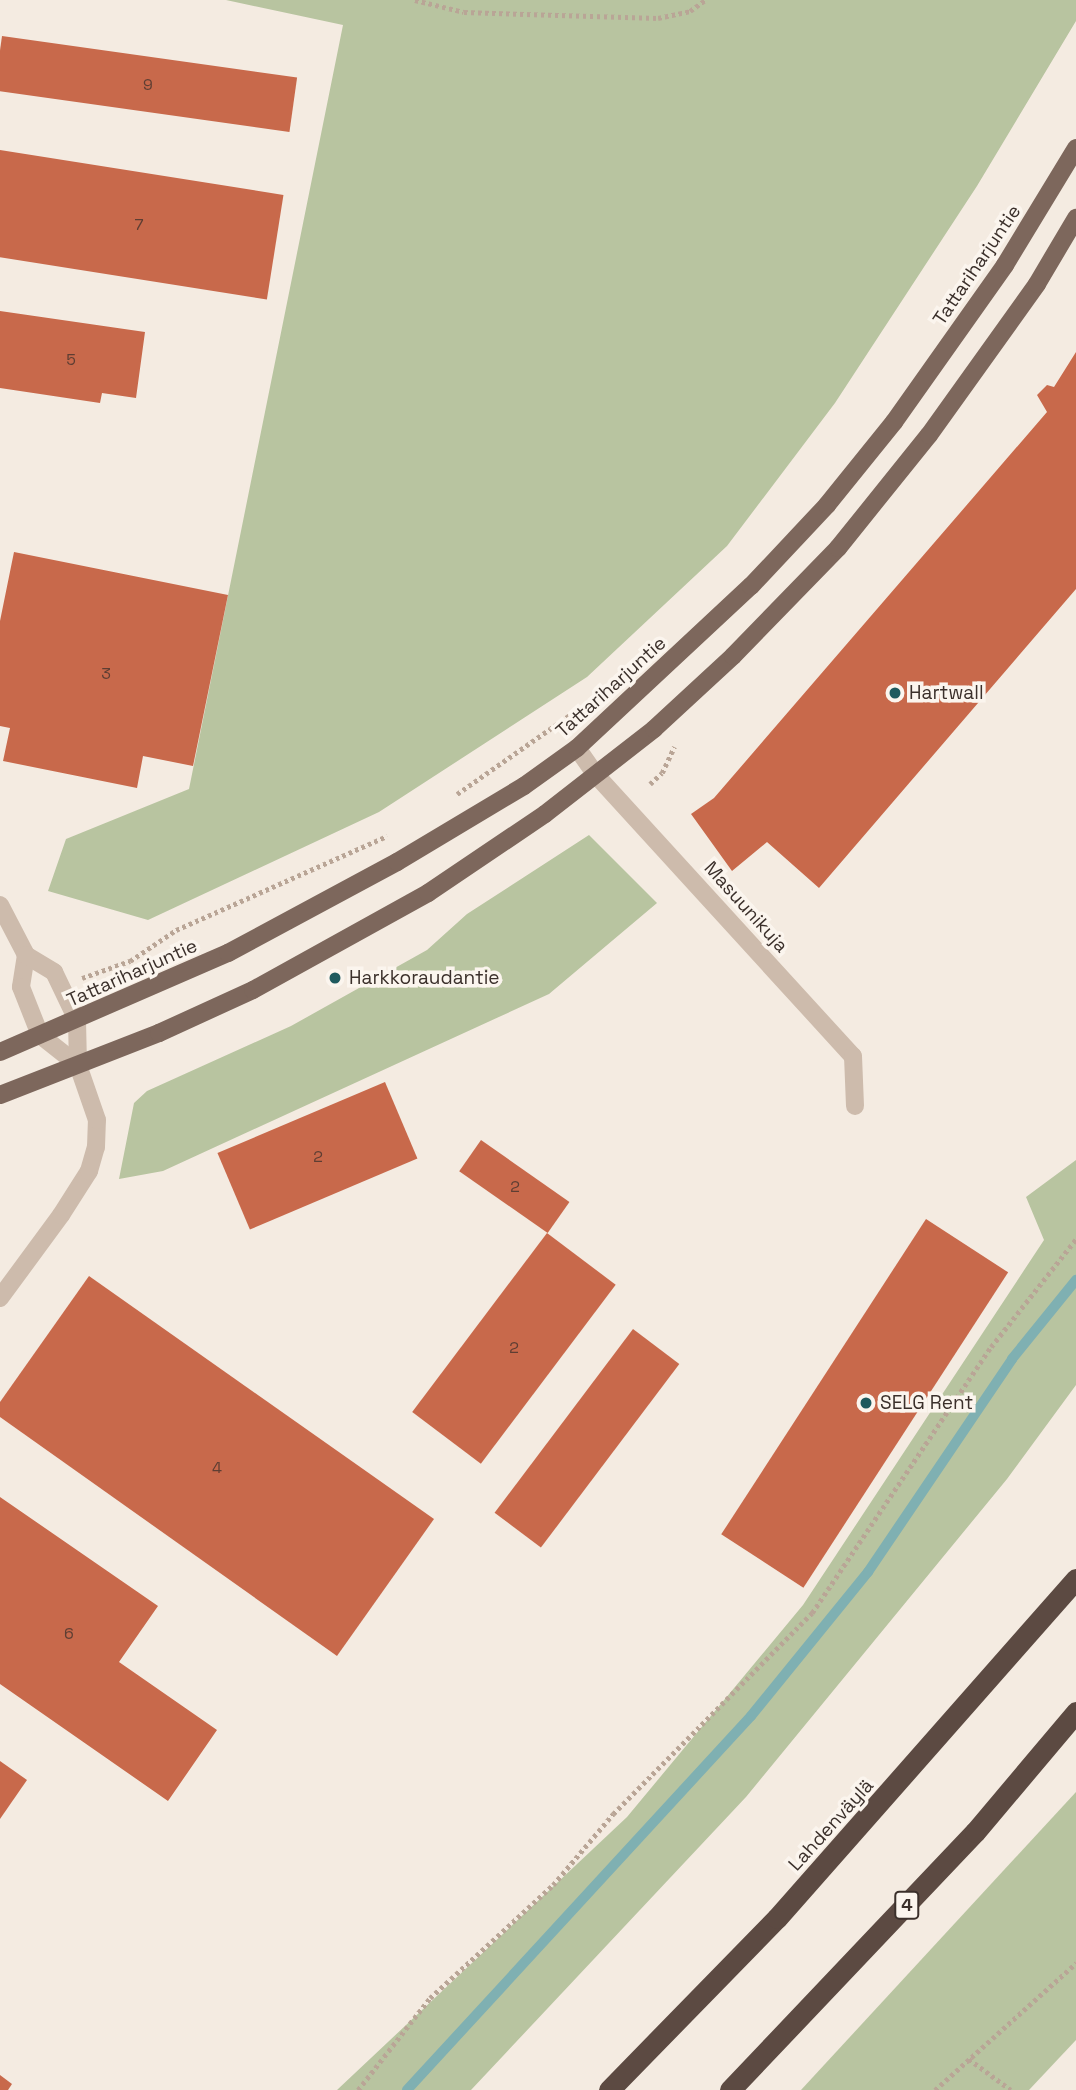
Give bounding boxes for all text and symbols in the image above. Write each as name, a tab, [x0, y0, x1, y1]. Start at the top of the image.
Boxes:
house number: 9	[143, 75, 153, 95]
street label: Tattariharjuntie	[928, 201, 1026, 329]
house number: 7	[134, 215, 144, 235]
house number: 5	[66, 350, 76, 370]
street label: Tattariharjuntie	[551, 632, 671, 742]
house number: 3	[101, 664, 111, 684]
place label: Hartwall	[909, 682, 984, 704]
marker: Hartwall	[887, 685, 903, 701]
street label: Masuunikuja	[699, 857, 793, 957]
street label: Tattariharjuntie	[63, 934, 201, 1012]
place label: Harkkoraudantie	[349, 967, 500, 989]
marker: Harkkoraudantie	[327, 970, 343, 986]
house number: 2	[313, 1147, 323, 1167]
house number: 2	[510, 1177, 520, 1197]
house number: 2	[509, 1338, 519, 1358]
place label: SELG Rent	[880, 1392, 973, 1414]
marker: SELG Rent	[858, 1395, 874, 1411]
house number: 4	[212, 1458, 222, 1478]
house number: 6	[64, 1624, 74, 1644]
street label: Lahdenväylä	[784, 1774, 878, 1876]
road number: 4	[893, 1891, 921, 1920]

